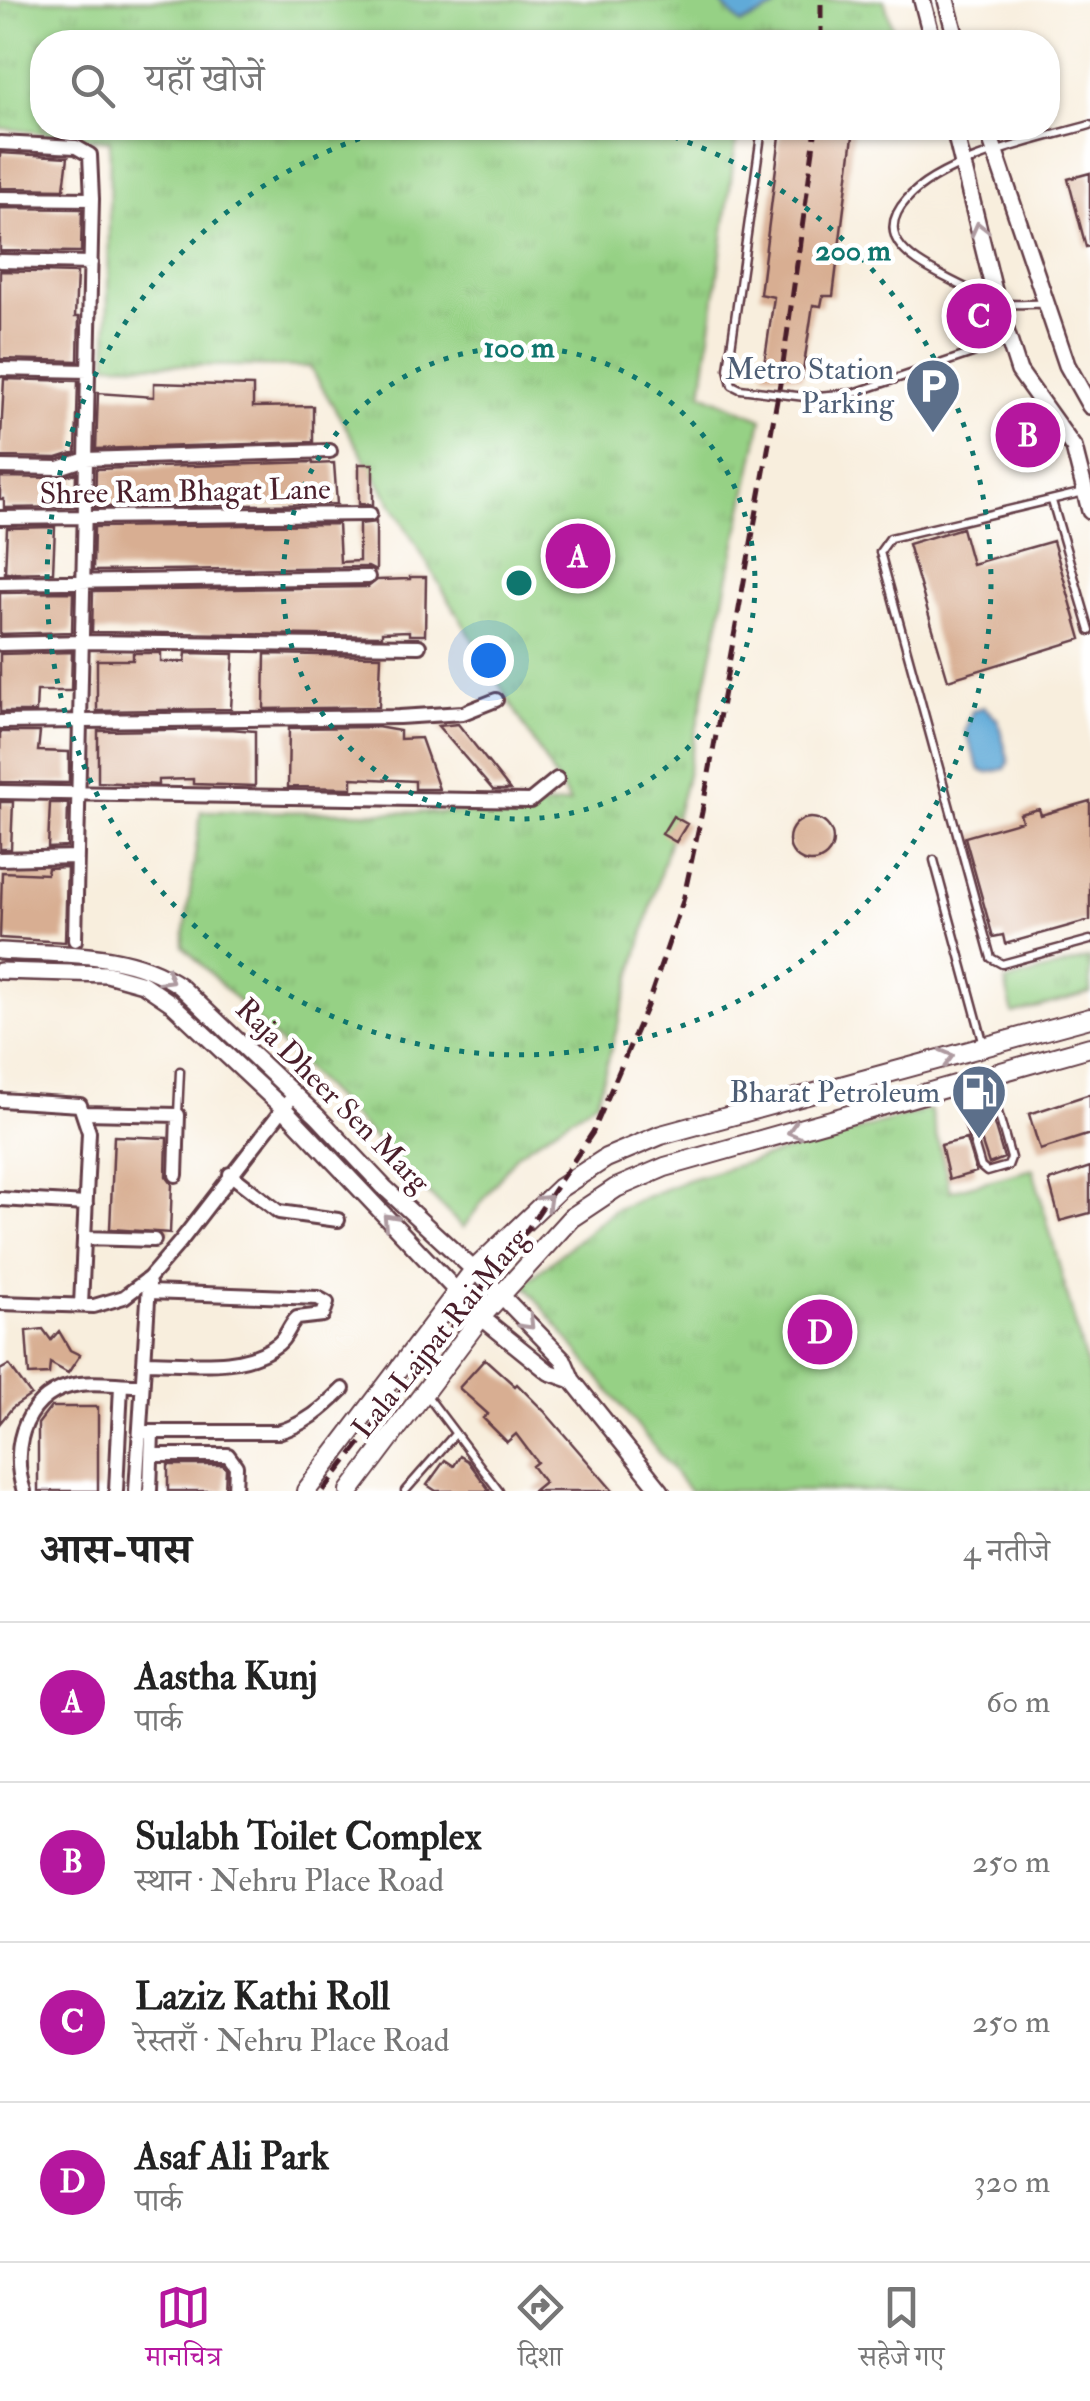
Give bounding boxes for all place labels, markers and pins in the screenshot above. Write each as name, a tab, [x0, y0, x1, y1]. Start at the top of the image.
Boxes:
pin: C	[946, 278, 1012, 354]
place label: Metro Station Parking	[725, 351, 895, 422]
parking icon: Metro Station Parking	[903, 356, 963, 435]
pin: B	[996, 398, 1060, 472]
pin: A	[546, 518, 610, 594]
centre of rings	[501, 565, 537, 601]
fuel station icon: Bharat Petroleum	[949, 1062, 1009, 1141]
place label: Bharat Petroleum	[730, 1074, 940, 1111]
pin: D	[788, 1294, 852, 1370]

